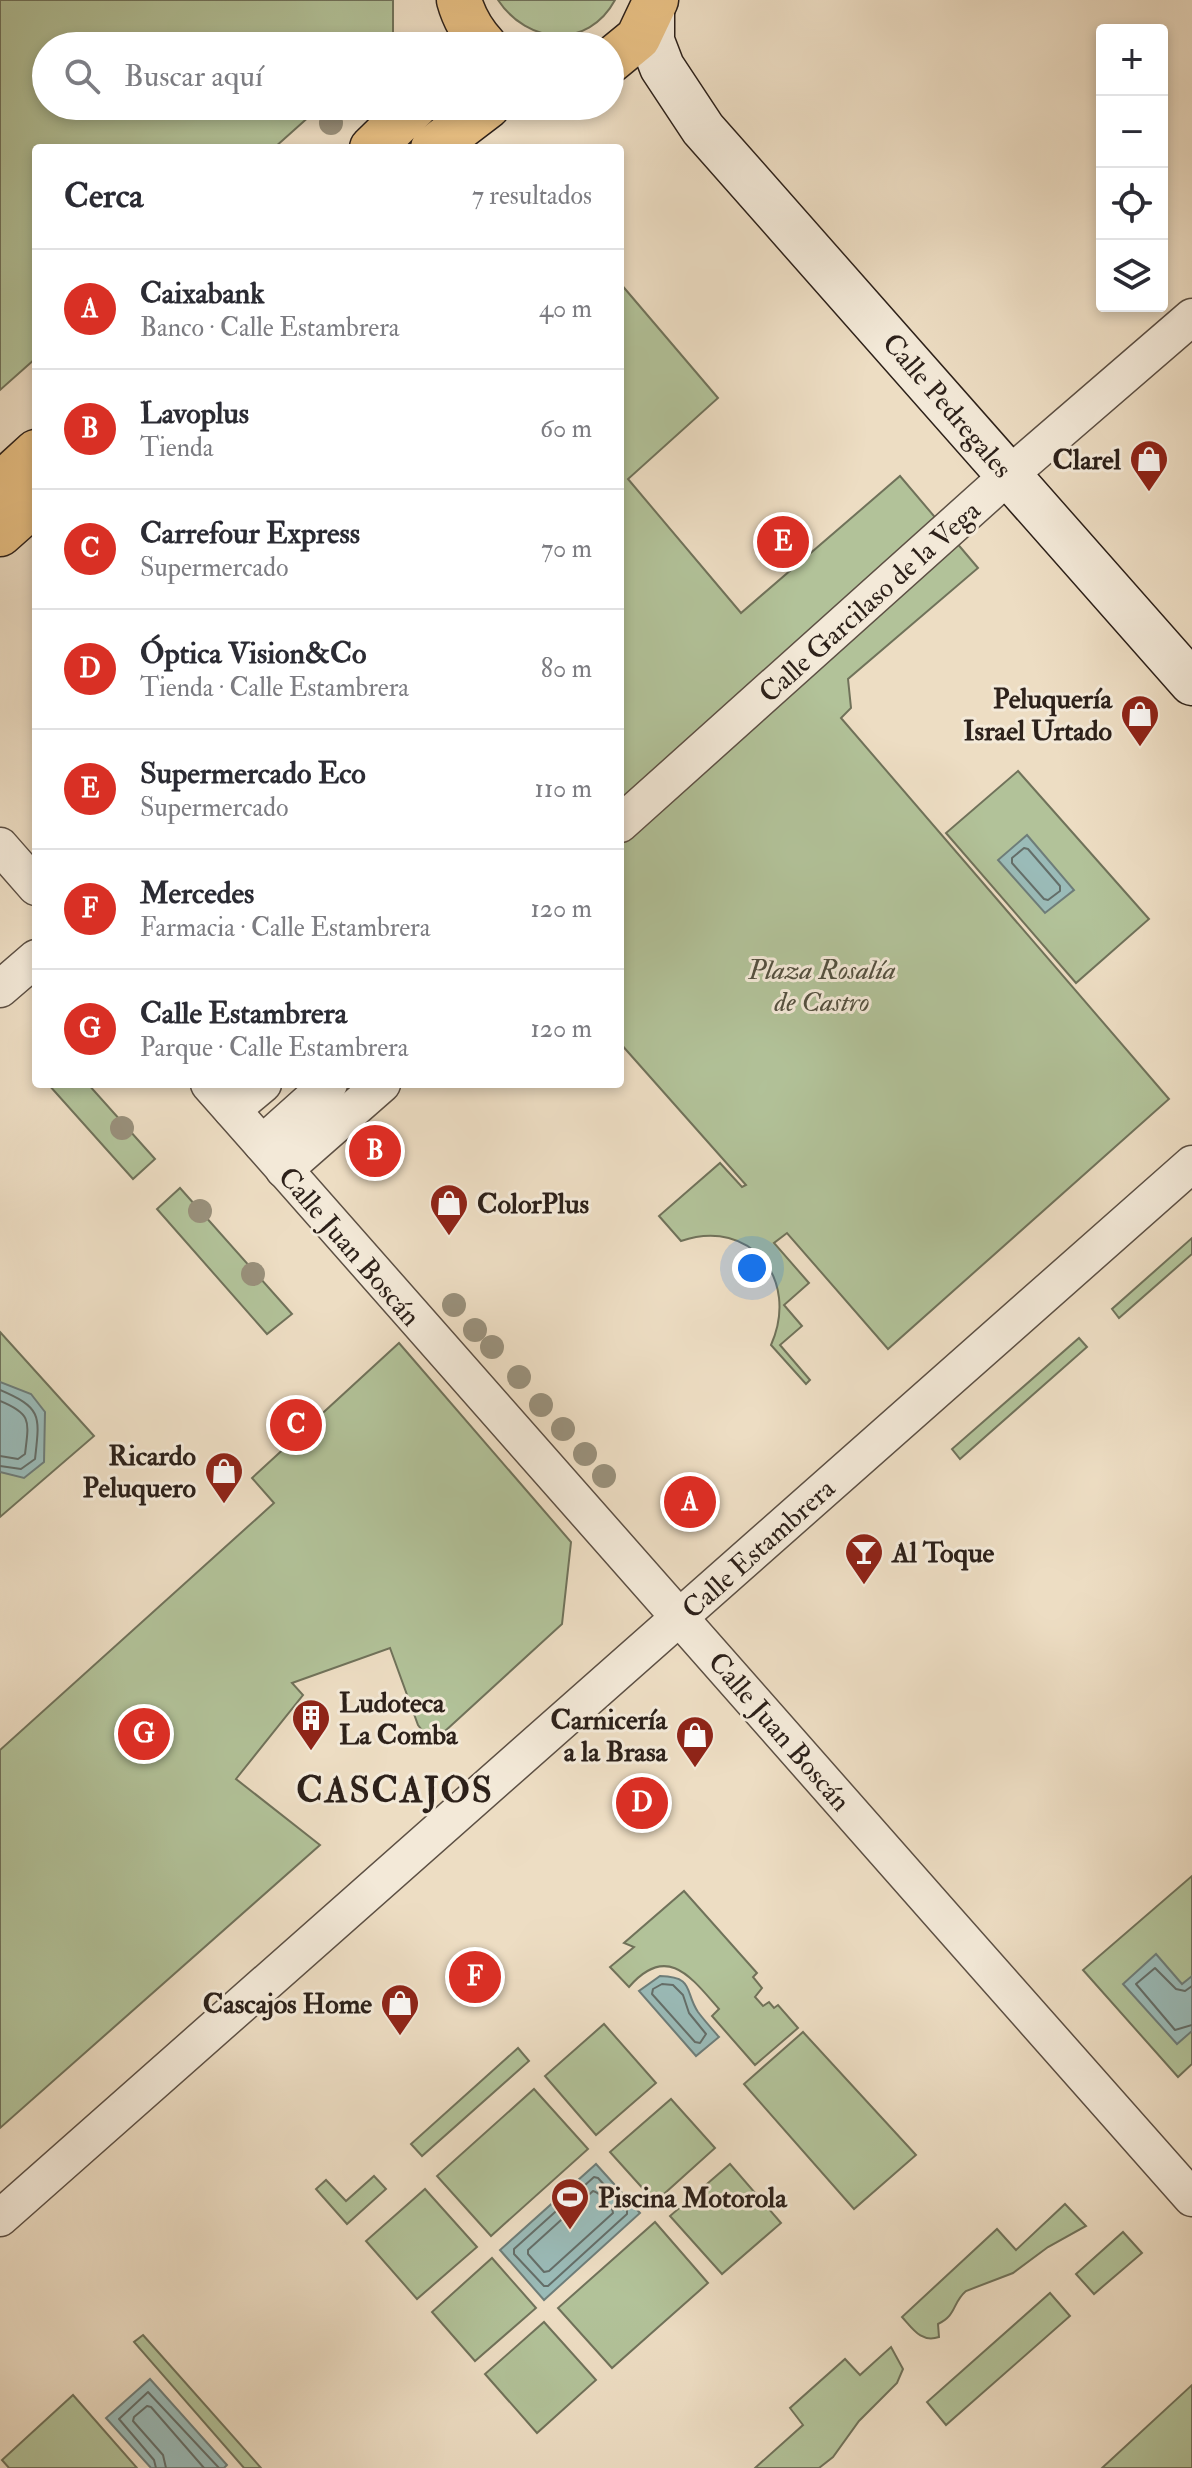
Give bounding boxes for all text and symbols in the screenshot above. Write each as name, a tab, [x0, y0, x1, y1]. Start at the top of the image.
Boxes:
map controls	[1096, 24, 1168, 312]
button: +	[1096, 24, 1168, 96]
search box	[32, 32, 624, 120]
icon: search	[60, 54, 104, 98]
text: Buscar aquí	[124, 58, 263, 95]
button: −	[1096, 96, 1168, 168]
button: locate	[1096, 168, 1168, 240]
text: Cerca	[64, 175, 143, 218]
text: 7 resultados	[472, 180, 592, 212]
button: layers	[1096, 240, 1168, 312]
text: Caixabank	[140, 275, 265, 312]
text: A	[82, 293, 98, 325]
text: 40 m	[539, 293, 592, 325]
text: Banco · Calle Estambrera	[140, 312, 400, 344]
street label: Calle Pedregales	[874, 326, 1019, 486]
text: Lavoplus	[140, 395, 249, 432]
text: B	[81, 413, 99, 445]
text: 60 m	[540, 413, 592, 445]
text: Tienda	[140, 432, 213, 464]
shop icon: Clarel	[1128, 438, 1170, 493]
place label: Clarel	[1053, 443, 1122, 478]
street label: Calle Garcilaso de la Vega	[752, 493, 988, 711]
pin: E	[757, 512, 809, 572]
text: Carrefour Express	[140, 515, 360, 552]
text: C	[80, 533, 100, 565]
text: 70 m	[541, 533, 592, 565]
text: Supermercado	[140, 552, 289, 584]
text: Óptica Vision&Co	[140, 635, 367, 672]
text: D	[79, 653, 101, 685]
text: 80 m	[541, 653, 592, 685]
text: Tienda · Calle Estambrera	[140, 672, 409, 704]
place label: Peluquería Israel Urtado	[963, 682, 1113, 749]
shop icon: Peluquería Israel Urtado	[1119, 693, 1161, 748]
text: Supermercado Eco	[140, 755, 366, 792]
text: E	[81, 773, 99, 805]
text: 110 m	[535, 773, 592, 805]
text: Supermercado	[140, 792, 289, 824]
text: Mercedes	[140, 875, 254, 912]
text: F	[82, 893, 98, 925]
text: 120 m	[531, 893, 592, 925]
text: Farmacia · Calle Estambrera	[140, 912, 431, 944]
park label: Plaza Rosalía de Castro	[747, 953, 896, 1020]
text: Calle Estambrera	[140, 995, 347, 1032]
text: G	[79, 1013, 101, 1045]
text: 120 m	[531, 1013, 592, 1045]
text: Parque · Calle Estambrera	[140, 1032, 408, 1064]
pin: B	[349, 1121, 401, 1181]
street label: Calle Juan Boscán	[270, 1160, 428, 1334]
shop icon: ColorPlus	[428, 1182, 470, 1237]
place label: ColorPlus	[477, 1187, 589, 1222]
your location	[732, 1248, 772, 1288]
pin: C	[270, 1395, 322, 1455]
place label: Ricardo Peluquero	[83, 1439, 197, 1506]
shop icon: Ricardo Peluquero	[203, 1450, 245, 1505]
street label: Calle Estambrera	[675, 1471, 843, 1627]
pin: A	[664, 1472, 716, 1532]
bar icon: Al Toque	[843, 1531, 885, 1586]
place label: Al Toque	[891, 1536, 995, 1571]
street label: Calle Juan Boscán	[700, 1645, 858, 1819]
place label: Ludoteca La Comba	[339, 1686, 459, 1753]
building icon: Ludoteca La Comba	[290, 1697, 332, 1752]
place label: Carnicería a la Brasa	[551, 1703, 668, 1770]
pin: G	[118, 1704, 170, 1764]
shop icon: Carnicería a la Brasa	[674, 1714, 716, 1769]
district label: CASCAJOS	[296, 1768, 494, 1814]
pin: D	[616, 1773, 668, 1833]
pin: F	[449, 1947, 501, 2007]
shop icon: Cascajos Home	[379, 1982, 421, 2037]
place label: Cascajos Home	[203, 1987, 372, 2022]
sports icon: Piscina Motorola	[549, 2176, 591, 2231]
place label: Piscina Motorola	[598, 2181, 788, 2216]

